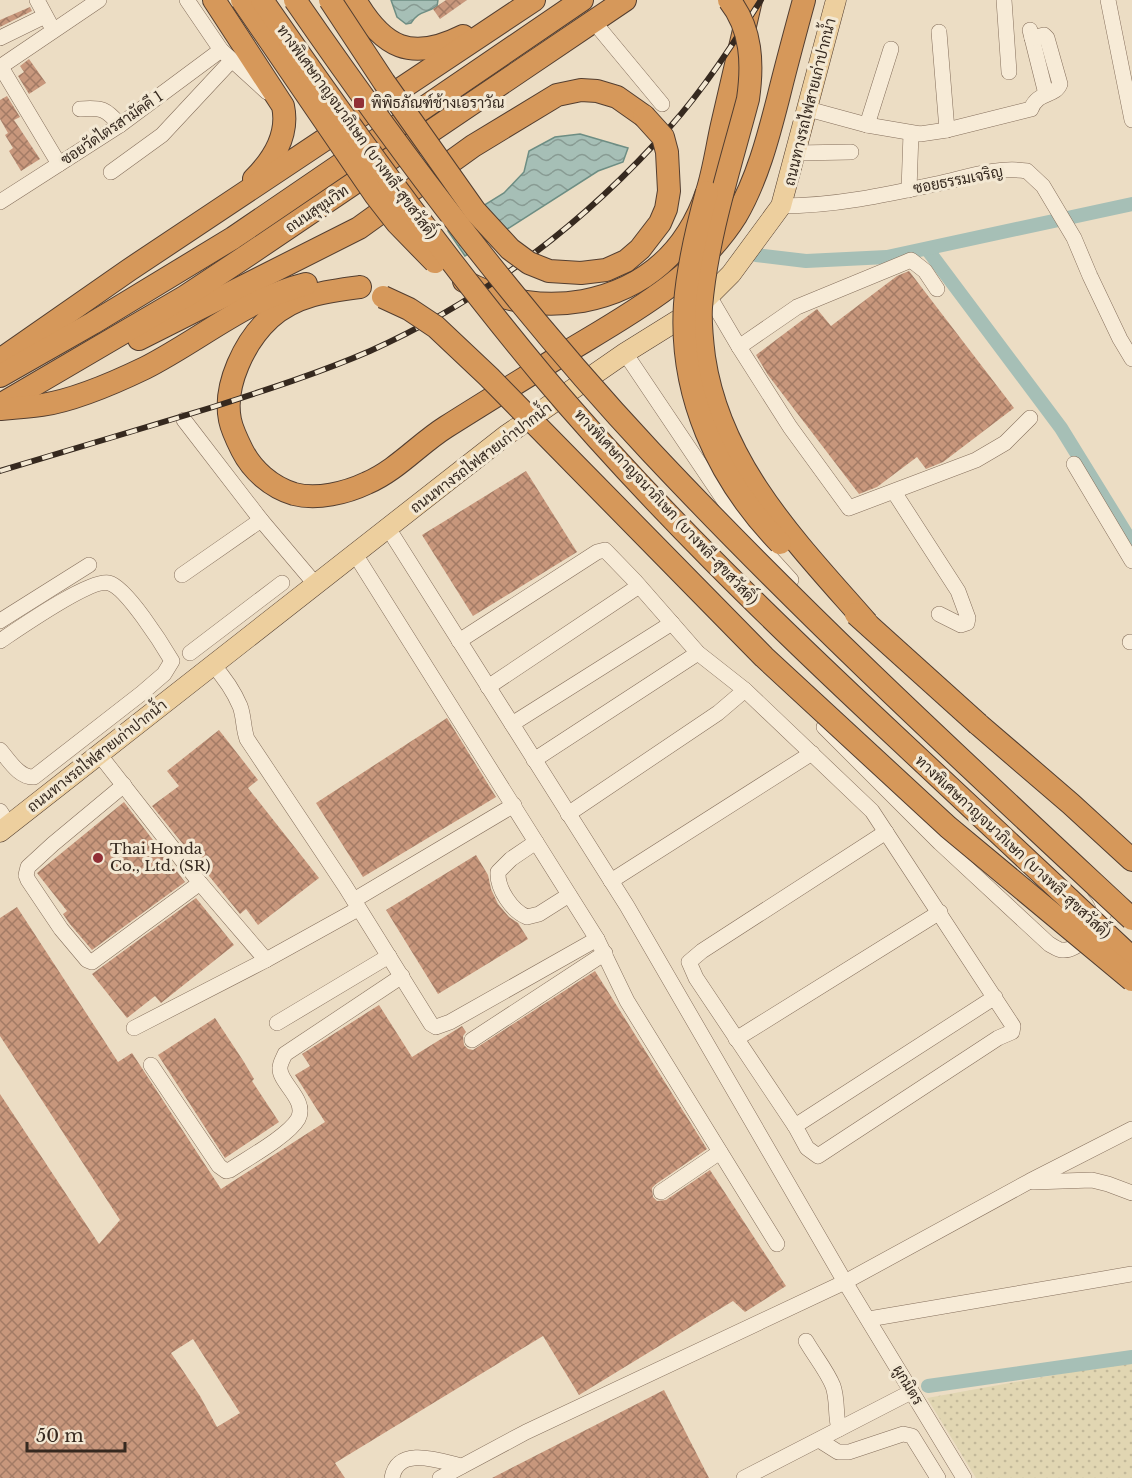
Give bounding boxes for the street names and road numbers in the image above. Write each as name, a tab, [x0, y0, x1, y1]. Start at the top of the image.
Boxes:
street label: ถนนทางรถไฟสายเก่าปากน้ำ	[777, 15, 840, 188]
street label: ทางพิเศษกาญจนาภิเษก (บางพลี-สุขสวัสดิ์)	[271, 17, 446, 244]
street label: ซอยวัดไตรสามัคคี 1	[57, 86, 167, 169]
street label: ซอยธรรมเจริญ	[911, 161, 1004, 198]
street label: ถนนสุขุมวิท	[281, 181, 353, 238]
street label: ถนนทางรถไฟสายเก่าปากน้ำ	[404, 396, 555, 517]
street label: ทางพิเศษกาญจนาภิเษก (บางพลี-สุขสวัสดิ์)	[569, 401, 766, 610]
street label: ถนนทางรถไฟสายเก่าปากน้ำ	[21, 693, 170, 816]
street label: ทางพิเศษกาญจนาภิเษก (บางพลี-สุขสวัสดิ์)	[910, 747, 1119, 944]
street label: ผูกมิตร	[888, 1361, 928, 1409]

